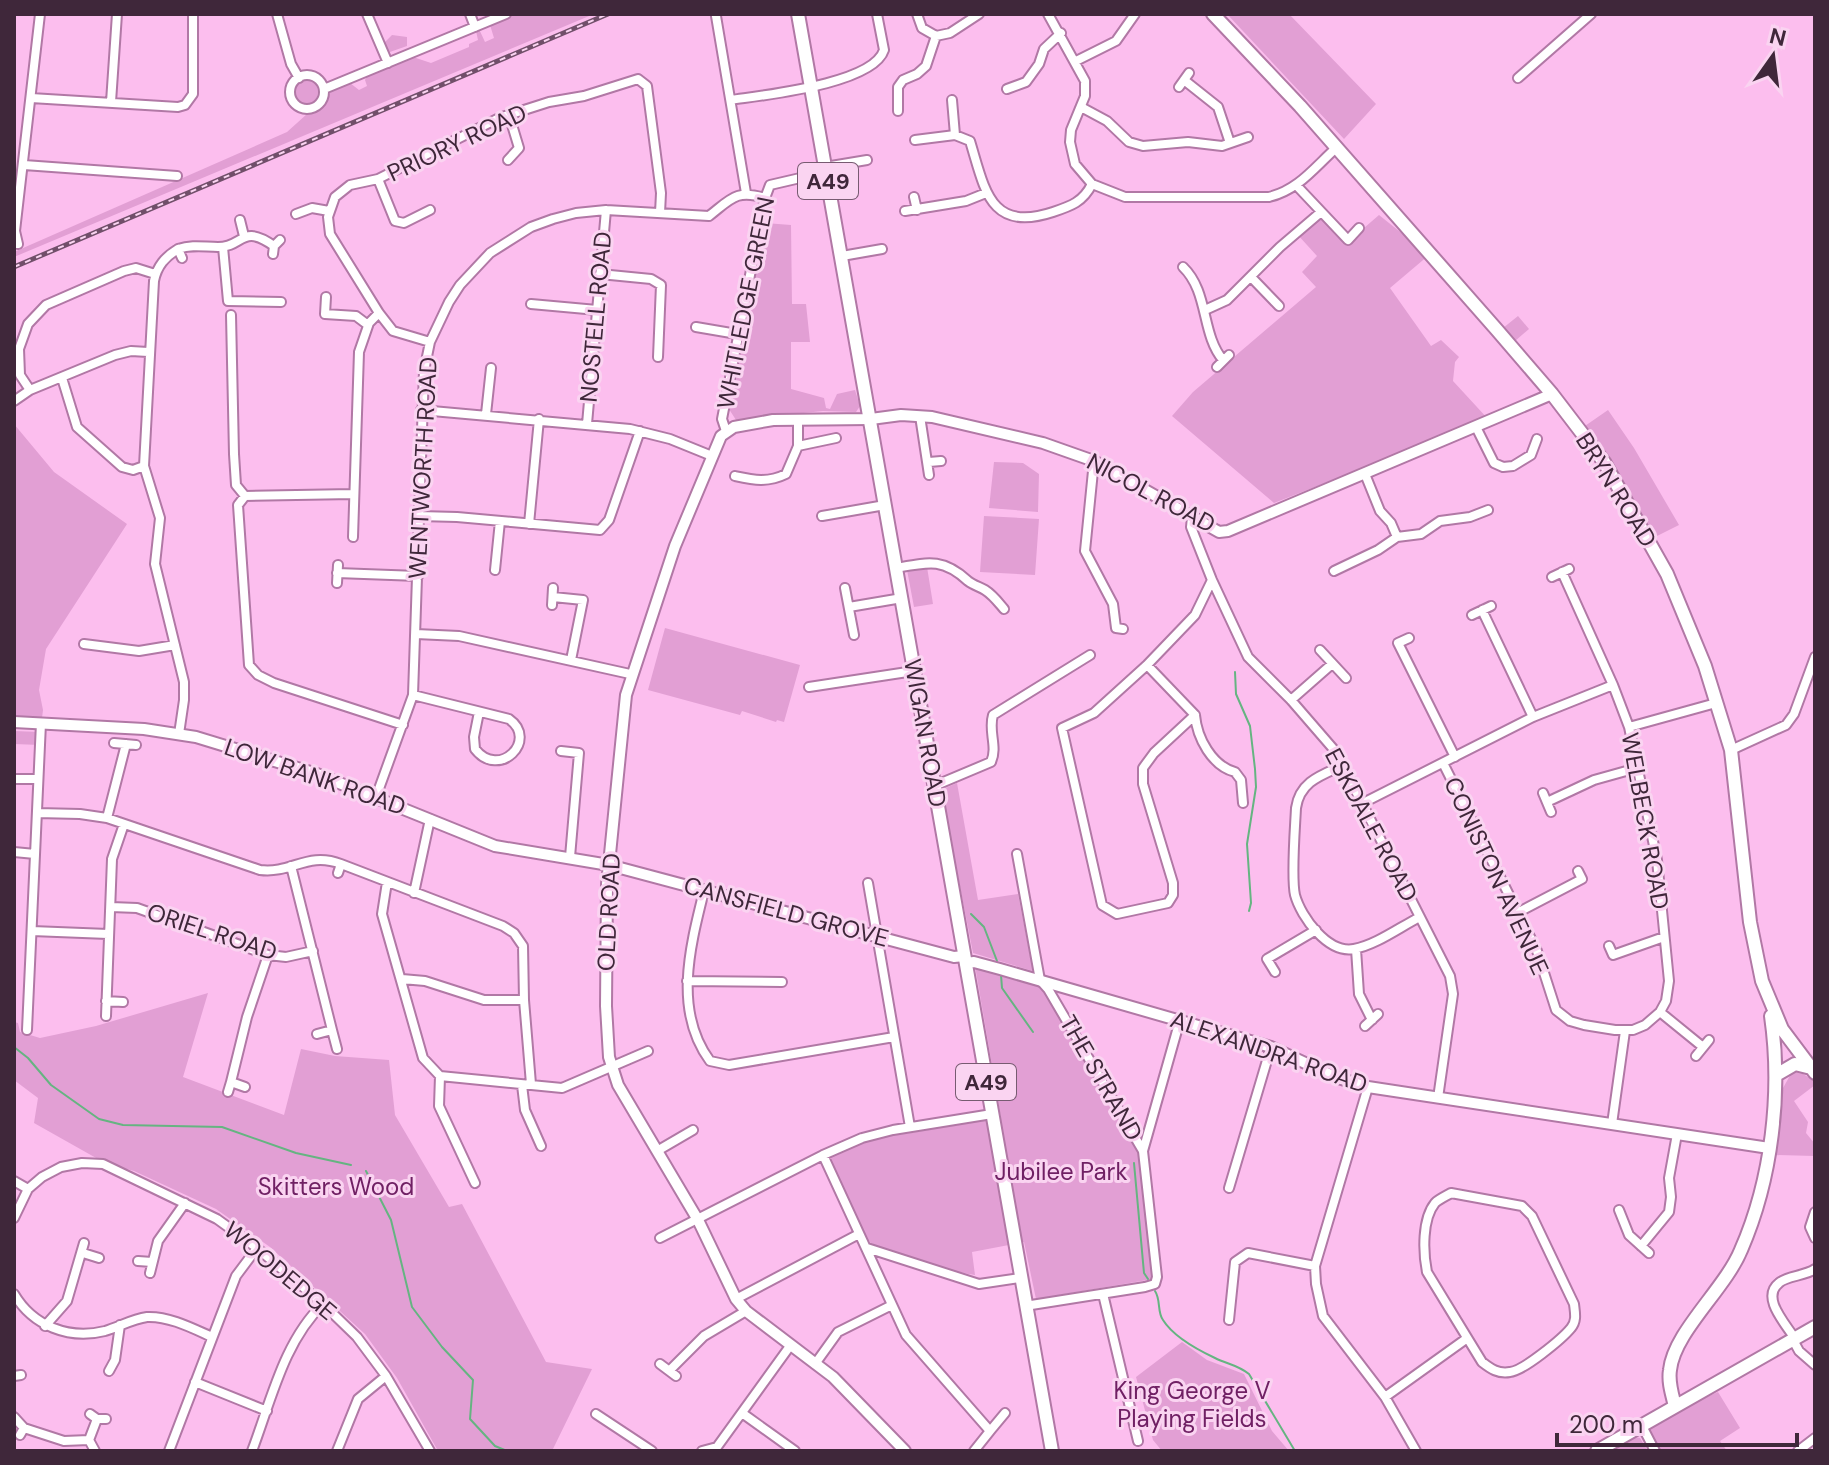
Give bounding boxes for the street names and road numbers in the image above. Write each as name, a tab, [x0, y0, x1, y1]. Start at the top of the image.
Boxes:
street label: PRIORY ROAD	[382, 97, 531, 188]
road number: A49	[798, 163, 858, 199]
street label: WHITLEDGE GREEN	[710, 194, 781, 412]
street label: NOSTELL ROAD	[573, 230, 618, 404]
street label: WENTWORTH ROAD	[401, 356, 444, 580]
street label: BRYN ROAD	[1569, 427, 1664, 553]
street label: NICOL ROAD	[1082, 446, 1221, 539]
street label: WIGAN ROAD	[897, 656, 954, 809]
street label: WELBECK ROAD	[1615, 730, 1676, 912]
street label: LOW BANK ROAD	[220, 731, 410, 822]
street label: ESKDALE ROAD	[1318, 743, 1425, 907]
street label: CONISTON AVENUE	[1437, 772, 1556, 980]
street label: OLD ROAD	[590, 852, 627, 972]
street label: CANSFIELD GROVE	[680, 869, 892, 954]
street label: ORIEL ROAD	[143, 896, 281, 967]
street label: ALEXANDRA ROAD	[1167, 1003, 1372, 1100]
street label: THE STRAND	[1053, 1009, 1150, 1146]
road number: A49	[956, 1064, 1016, 1100]
street label: WOODEDGE	[217, 1214, 343, 1327]

